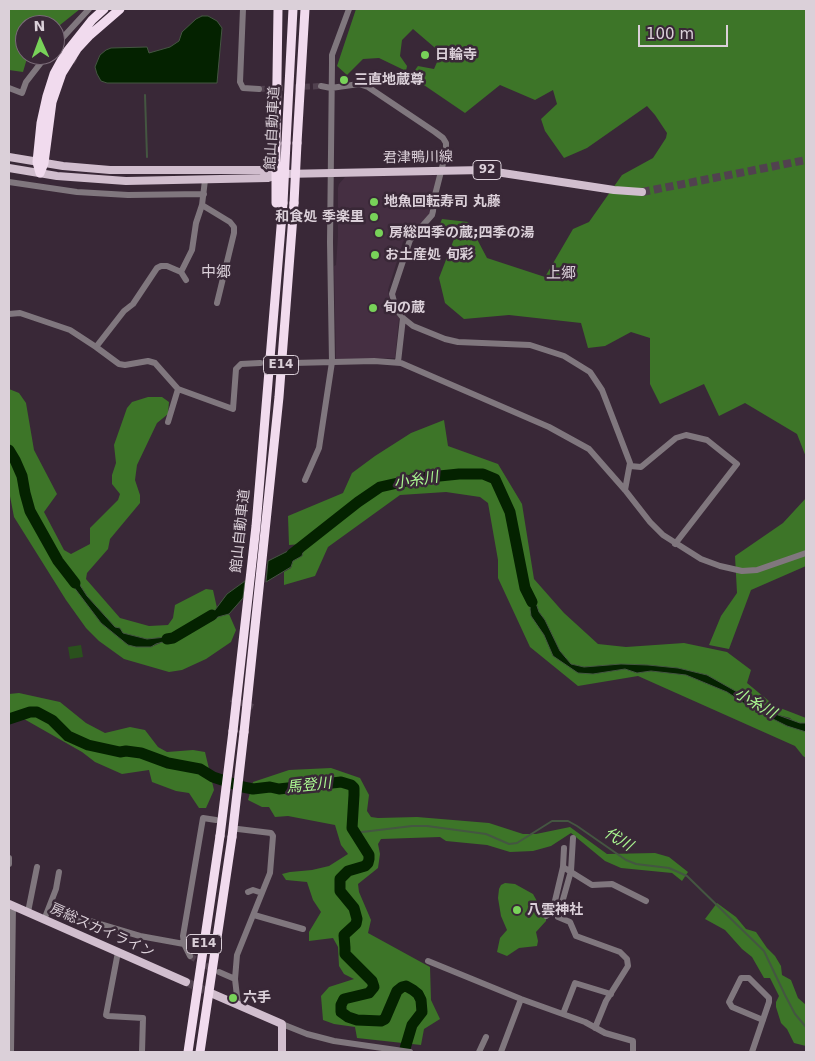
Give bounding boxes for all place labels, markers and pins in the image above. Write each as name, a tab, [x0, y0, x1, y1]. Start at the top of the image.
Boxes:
place label: 日輪寺	[435, 47, 477, 63]
marker: 日輪寺	[419, 49, 431, 61]
place label: 三直地蔵尊	[354, 72, 424, 88]
marker: 三直地蔵尊	[338, 74, 350, 86]
place label: 地魚回転寿司 丸藤	[384, 194, 501, 210]
marker: 地魚回転寿司 丸藤	[368, 196, 380, 208]
place label: 和食処 季楽里	[275, 209, 364, 225]
marker: 和食処 季楽里	[368, 211, 380, 223]
place label: 房総四季の蔵;四季の湯	[389, 225, 535, 241]
marker: 房総四季の蔵;四季の湯	[373, 227, 385, 239]
place label: お土産処 旬彩	[385, 247, 474, 263]
marker: お土産処 旬彩	[369, 249, 381, 261]
place label: 旬の蔵	[383, 300, 425, 316]
marker: 旬の蔵	[367, 302, 379, 314]
place label: 八雲神社	[527, 902, 583, 918]
marker: 八雲神社	[511, 904, 523, 916]
place label: 六手	[243, 990, 271, 1006]
marker: 六手	[227, 992, 239, 1004]

